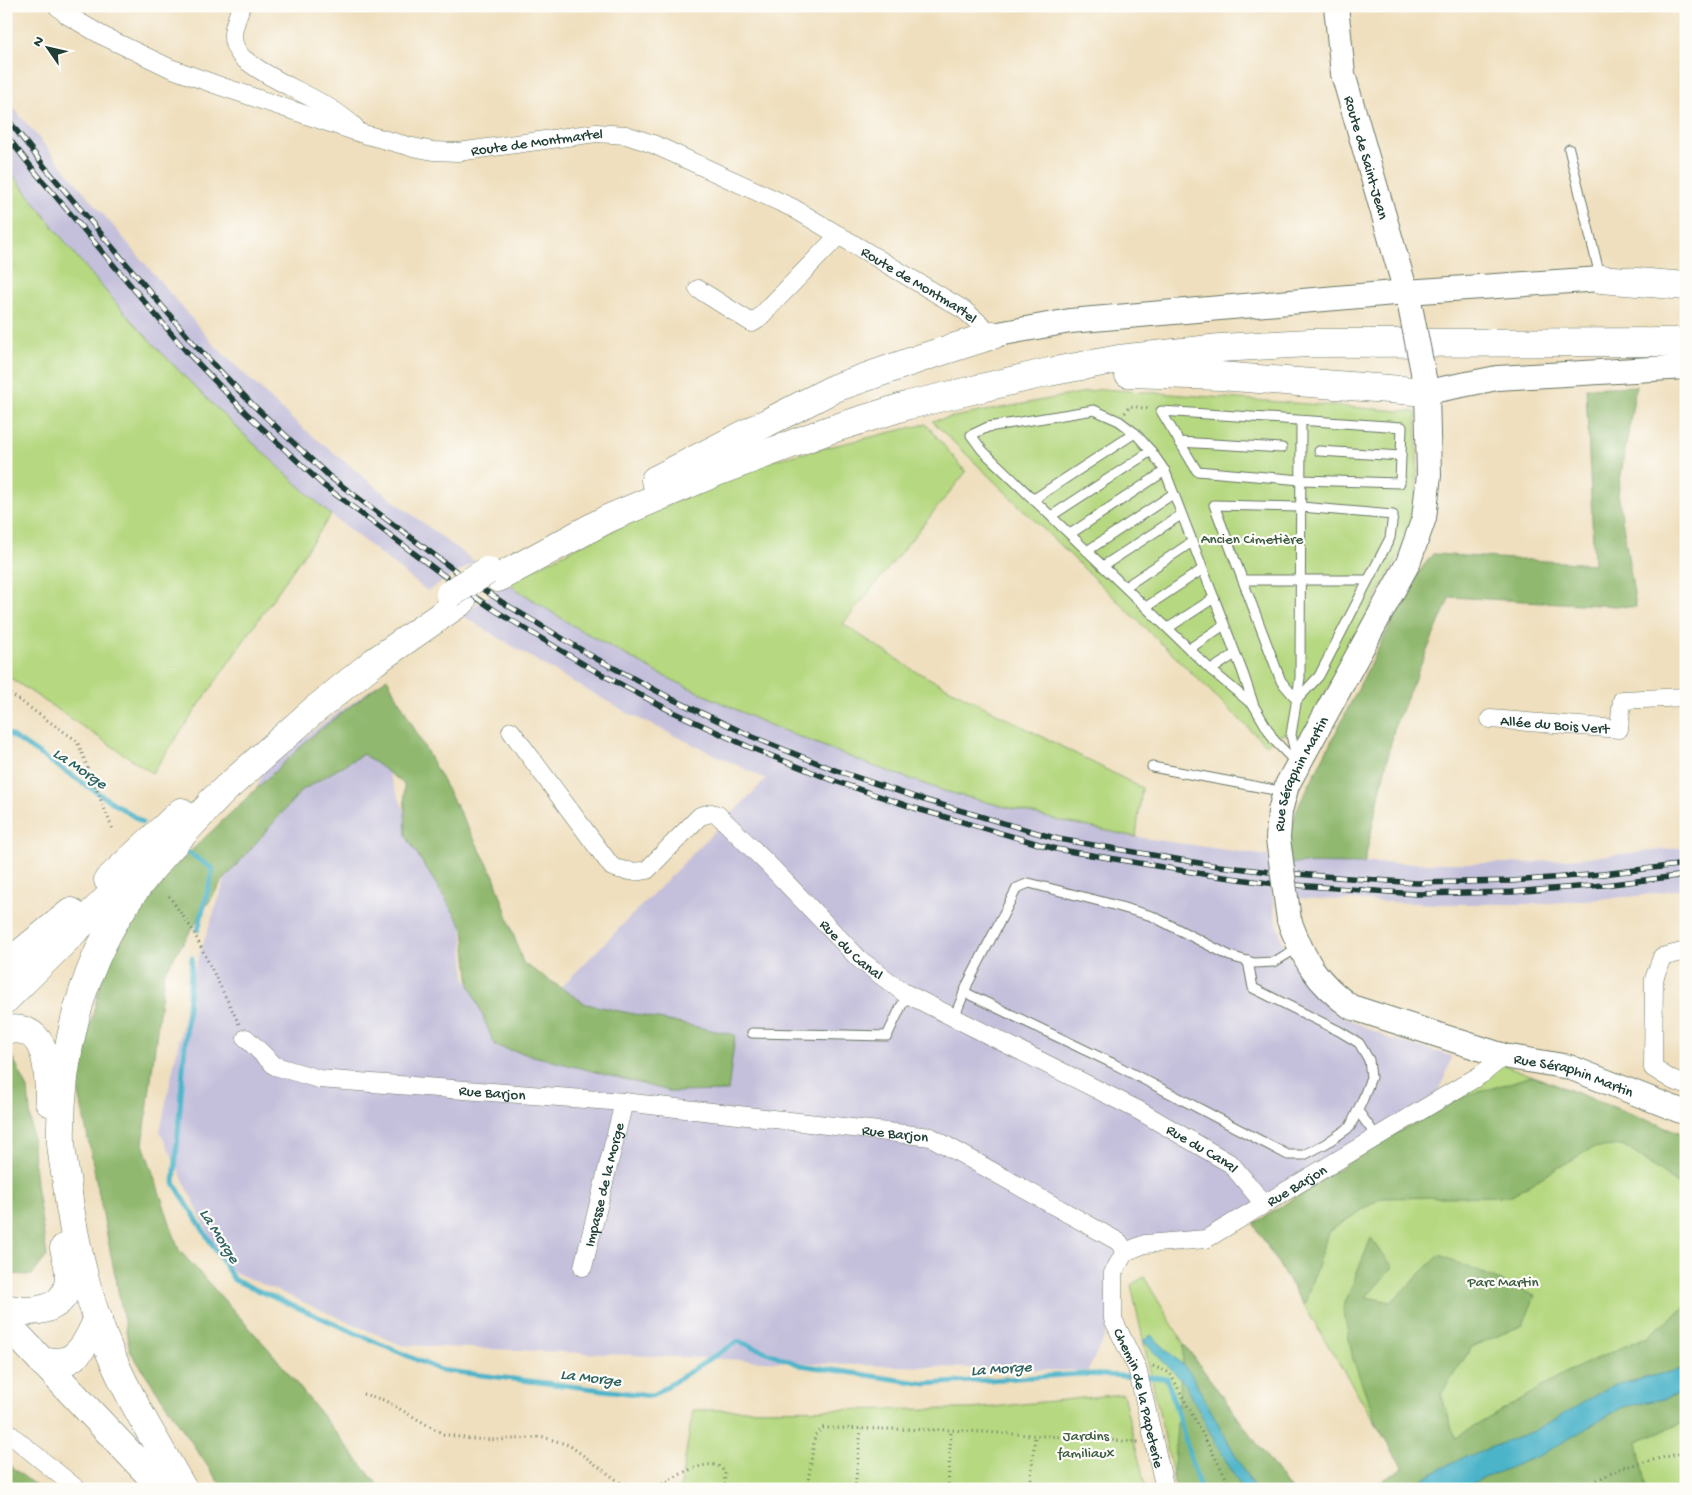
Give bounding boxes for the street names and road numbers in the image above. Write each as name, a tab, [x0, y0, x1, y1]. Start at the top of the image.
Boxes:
street label: Route de Saint-Jean	[1339, 94, 1392, 222]
street label: Route de Montmartel	[470, 126, 603, 161]
street label: Route de Montmartel	[857, 244, 980, 328]
street label: Allée du Bois Vert	[1499, 713, 1612, 739]
street label: Rue Séraphin Martin	[1272, 714, 1334, 832]
street label: Rue du Canal	[815, 916, 886, 985]
street label: Rue Séraphin Martin	[1512, 1051, 1636, 1102]
street label: Rue Barjon	[458, 1083, 526, 1106]
street label: Impasse de la Morge	[581, 1121, 630, 1249]
street label: Rue du Canal	[1162, 1121, 1242, 1177]
street label: Rue Barjon	[861, 1122, 929, 1148]
street label: Rue Barjon	[1264, 1162, 1331, 1212]
street label: Chemin de la Papeterie	[1108, 1326, 1167, 1470]

